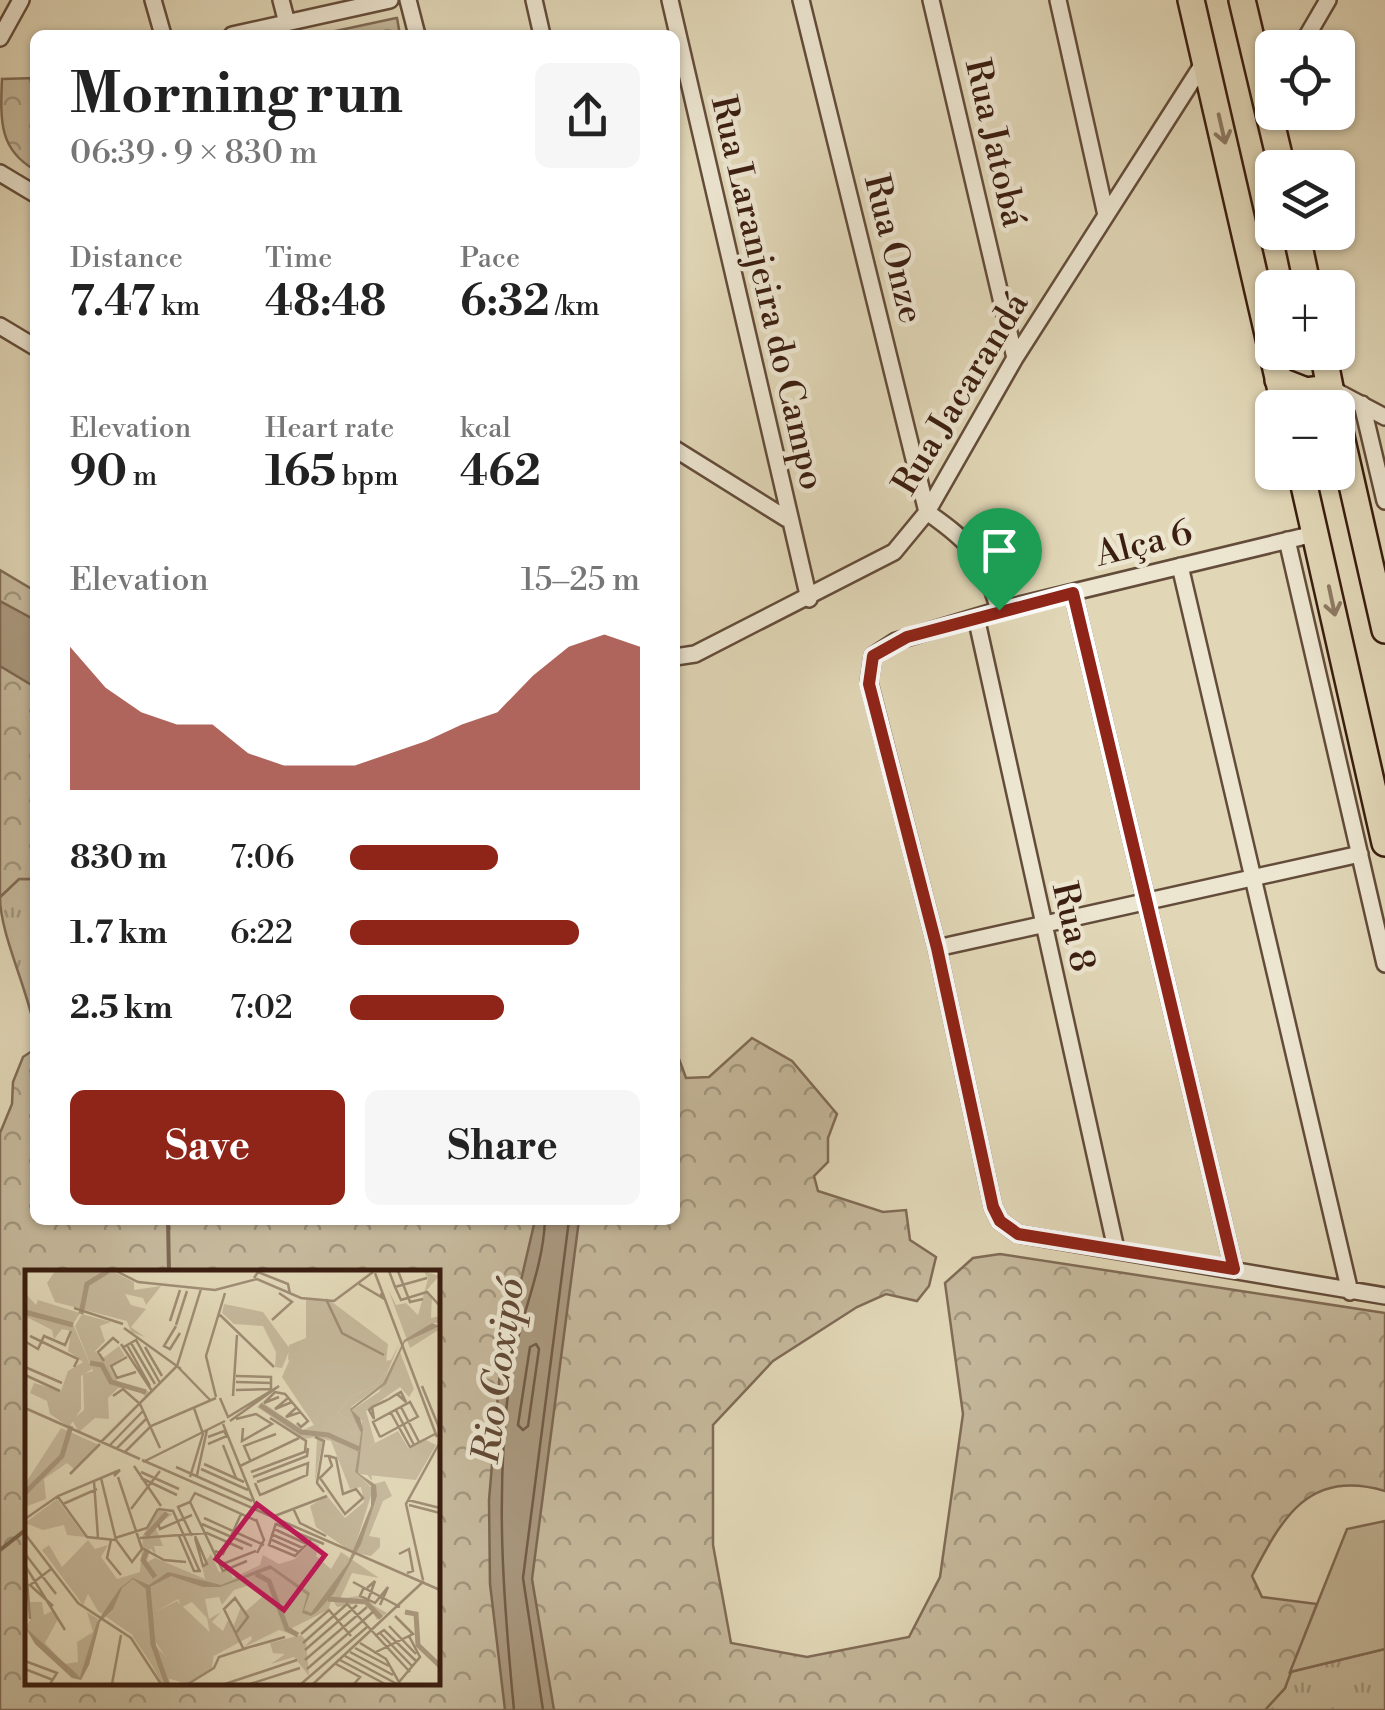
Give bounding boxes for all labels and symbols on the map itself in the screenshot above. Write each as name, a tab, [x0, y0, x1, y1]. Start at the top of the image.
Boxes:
street label: Rua Jatobá	[955, 55, 1035, 231]
street label: Rua Laranjeira do Campo	[701, 92, 833, 494]
one-way arrow	[1214, 112, 1232, 144]
street label: Rua Onze	[854, 170, 932, 328]
street label: Rua Jacarandá	[884, 285, 1038, 503]
pin	[957, 508, 1042, 611]
street label: Alça 6	[1090, 511, 1197, 577]
one-way arrow	[1324, 584, 1343, 616]
street label: Rua 8	[1042, 878, 1104, 976]
inset map	[25, 1270, 440, 1685]
water label: Rio Coxipó	[463, 1274, 535, 1468]

